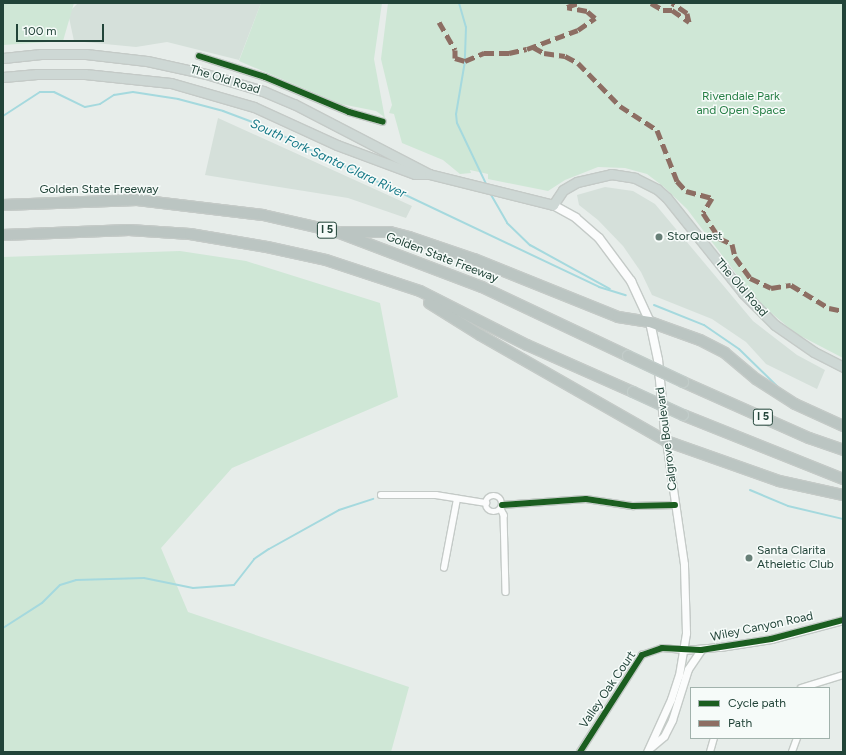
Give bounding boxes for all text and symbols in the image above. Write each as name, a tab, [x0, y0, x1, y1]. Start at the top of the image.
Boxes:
scale bar	[18, 16, 106, 42]
text: 100 m	[23, 24, 57, 38]
street label: The Old Road	[188, 63, 262, 97]
park label: Rivendale Park and Open Space	[696, 90, 786, 118]
water label: South Fork Santa Clara River	[248, 116, 408, 202]
street label: Golden State Freeway	[40, 183, 158, 197]
road number: I 5	[316, 221, 338, 239]
street label: Golden State Freeway	[384, 230, 500, 286]
place label: StorQuest	[667, 230, 723, 244]
marker: StorQuest	[654, 232, 664, 242]
street label: The Old Road	[712, 256, 770, 320]
street label: Calgrove Boulevard	[654, 386, 680, 492]
road number: I 5	[752, 408, 774, 426]
place label: Santa Clarita Atheletic Club	[757, 544, 834, 572]
marker: Santa Clarita Atheletic Club	[744, 553, 754, 563]
street label: Wiley Canyon Road	[709, 609, 815, 645]
street label: Valley Oak Court	[577, 649, 639, 731]
legend	[690, 687, 830, 739]
text: Cycle path	[728, 696, 786, 710]
text: Path	[728, 716, 752, 730]

